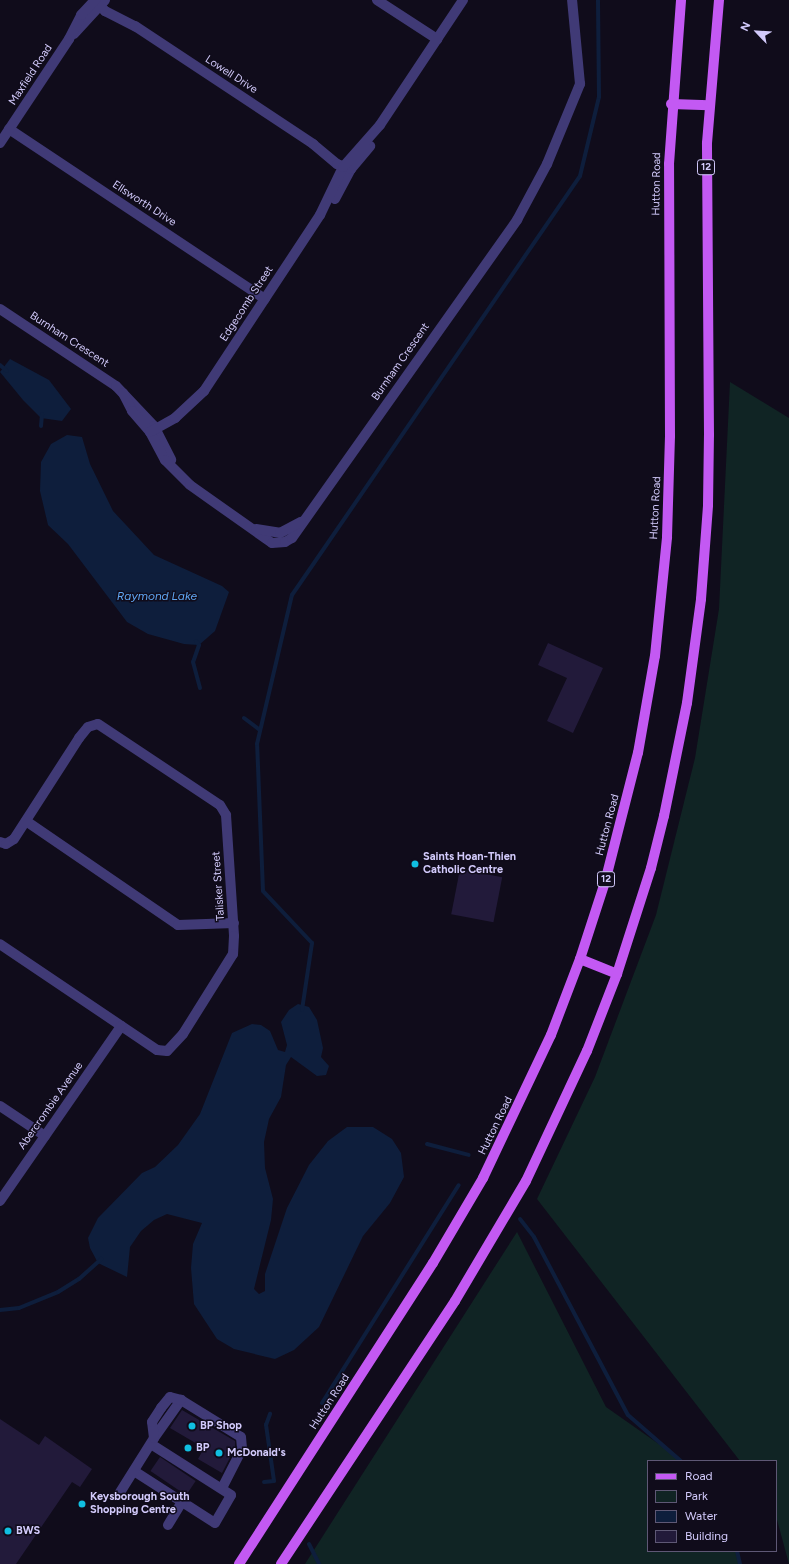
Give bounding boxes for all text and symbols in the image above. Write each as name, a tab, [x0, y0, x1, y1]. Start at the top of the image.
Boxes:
north arrow	[737, 12, 777, 52]
text: N	[738, 20, 753, 33]
street label: Maxfield Road	[6, 42, 56, 108]
street label: Lowell Drive	[202, 53, 260, 97]
street label: Hutton Road	[650, 152, 664, 216]
road number: 12	[696, 159, 716, 175]
street label: Ellsworth Drive	[110, 178, 178, 230]
street label: Edgecomb Street	[218, 264, 276, 344]
street label: Burnham Crescent	[27, 310, 111, 370]
street label: Burnham Crescent	[369, 321, 433, 403]
street label: Hutton Road	[648, 476, 664, 540]
water label: Raymond Lake	[117, 590, 197, 604]
street label: Hutton Road	[593, 793, 623, 857]
street label: Talisker Street	[210, 851, 228, 921]
place label: Saints Hoan-Thien Catholic Centre	[423, 851, 516, 877]
marker: Saints Hoan-Thien Catholic Centre	[410, 859, 420, 869]
road number: 12	[596, 871, 616, 887]
street label: Abercrombie Avenue	[16, 1060, 86, 1152]
street label: Hutton Road	[476, 1095, 516, 1157]
street label: Hutton Road	[307, 1372, 353, 1432]
place label: BP Shop	[200, 1419, 242, 1433]
marker: BP Shop	[187, 1421, 197, 1431]
place label: BP	[196, 1441, 209, 1455]
marker: BP	[183, 1443, 193, 1453]
place label: McDonald's	[227, 1446, 286, 1460]
marker: McDonald's	[214, 1448, 224, 1458]
legend	[647, 1460, 777, 1552]
text: Road	[685, 1469, 713, 1483]
text: Park	[685, 1489, 708, 1503]
place label: Keysborough South Shopping Centre	[90, 1491, 190, 1517]
marker: Keysborough South Shopping Centre	[77, 1499, 87, 1509]
text: Water	[685, 1509, 717, 1523]
place label: BWS	[16, 1524, 40, 1538]
marker: BWS	[3, 1526, 13, 1536]
text: Building	[685, 1529, 728, 1543]

